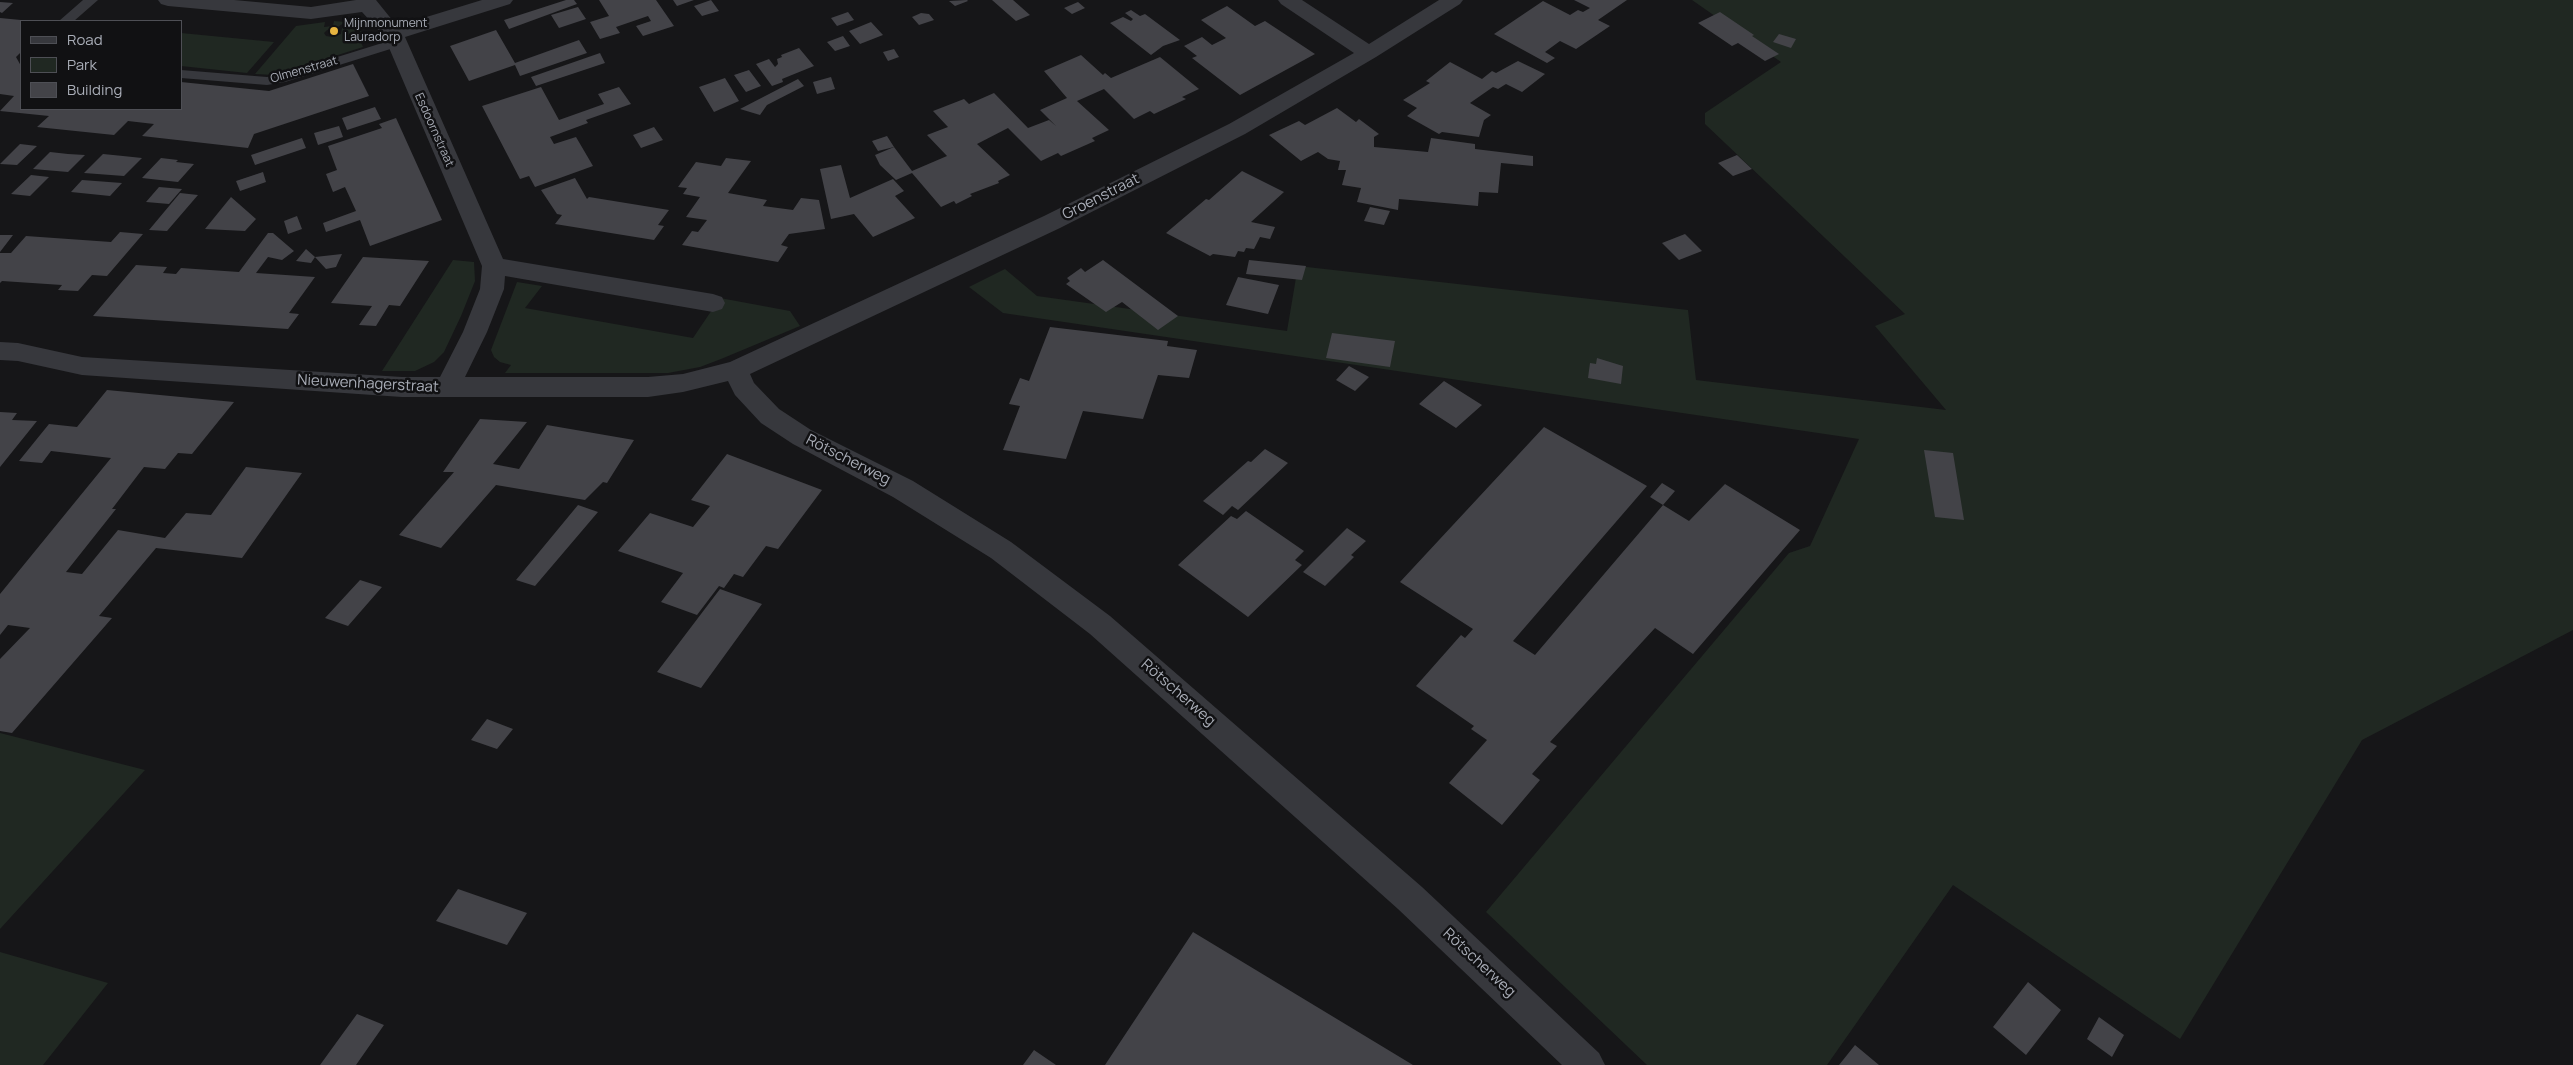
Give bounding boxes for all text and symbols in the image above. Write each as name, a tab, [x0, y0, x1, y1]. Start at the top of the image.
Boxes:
place label: Mijnmonument Lauradorp	[344, 17, 427, 45]
legend	[20, 20, 182, 110]
marker: Mijnmonument Lauradorp	[328, 25, 340, 37]
text: Road	[67, 29, 103, 50]
text: Park	[67, 54, 97, 75]
street label: Olmenstraat	[269, 54, 339, 86]
text: Building	[67, 79, 122, 100]
street label: Esdoornstraat	[411, 91, 457, 169]
street label: Groenstraat	[1060, 170, 1142, 224]
street label: Nieuwenhagerstraat	[297, 371, 439, 397]
street label: Rötscherweg	[803, 431, 893, 489]
street label: Rötscherweg	[1137, 656, 1219, 730]
street label: Rötscherweg	[1439, 925, 1519, 1001]

